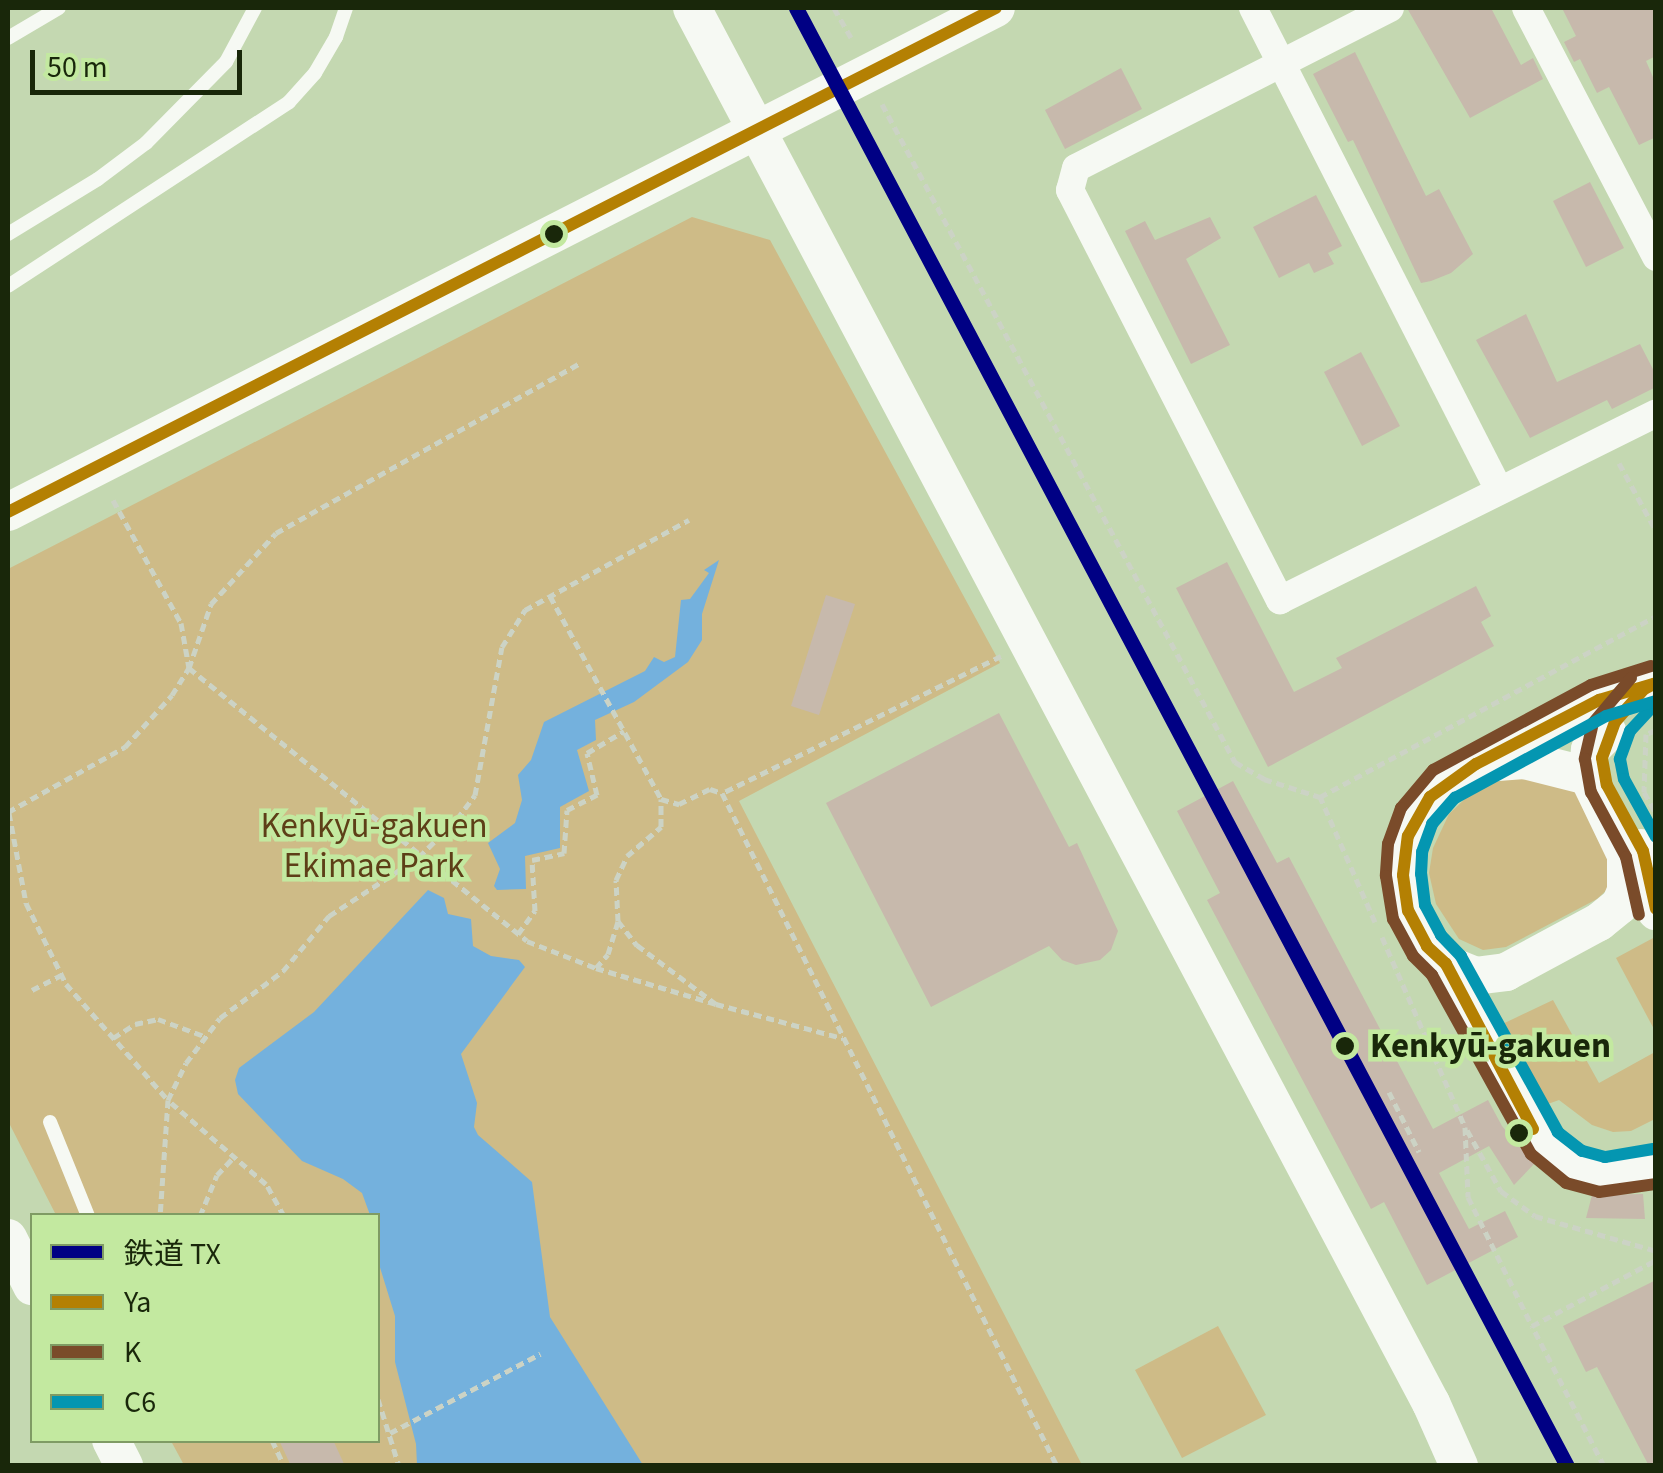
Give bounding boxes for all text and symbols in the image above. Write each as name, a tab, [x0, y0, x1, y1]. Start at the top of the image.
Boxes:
scale bar	[35, 30, 248, 92]
text: 50 m	[47, 46, 108, 89]
unlabelled marker	[544, 224, 564, 244]
park label: Kenkyū-gakuen Ekimae Park	[260, 805, 488, 887]
place label: Kenkyū-gakuen	[1370, 1025, 1611, 1067]
marker: Kenkyū-gakuen	[1329, 1030, 1361, 1062]
unlabelled marker	[1509, 1123, 1529, 1143]
legend	[30, 1213, 380, 1443]
text: 鉄道 TX	[124, 1233, 221, 1276]
text: Ya	[124, 1281, 151, 1324]
text: K	[124, 1331, 141, 1374]
text: C6	[124, 1381, 156, 1424]

